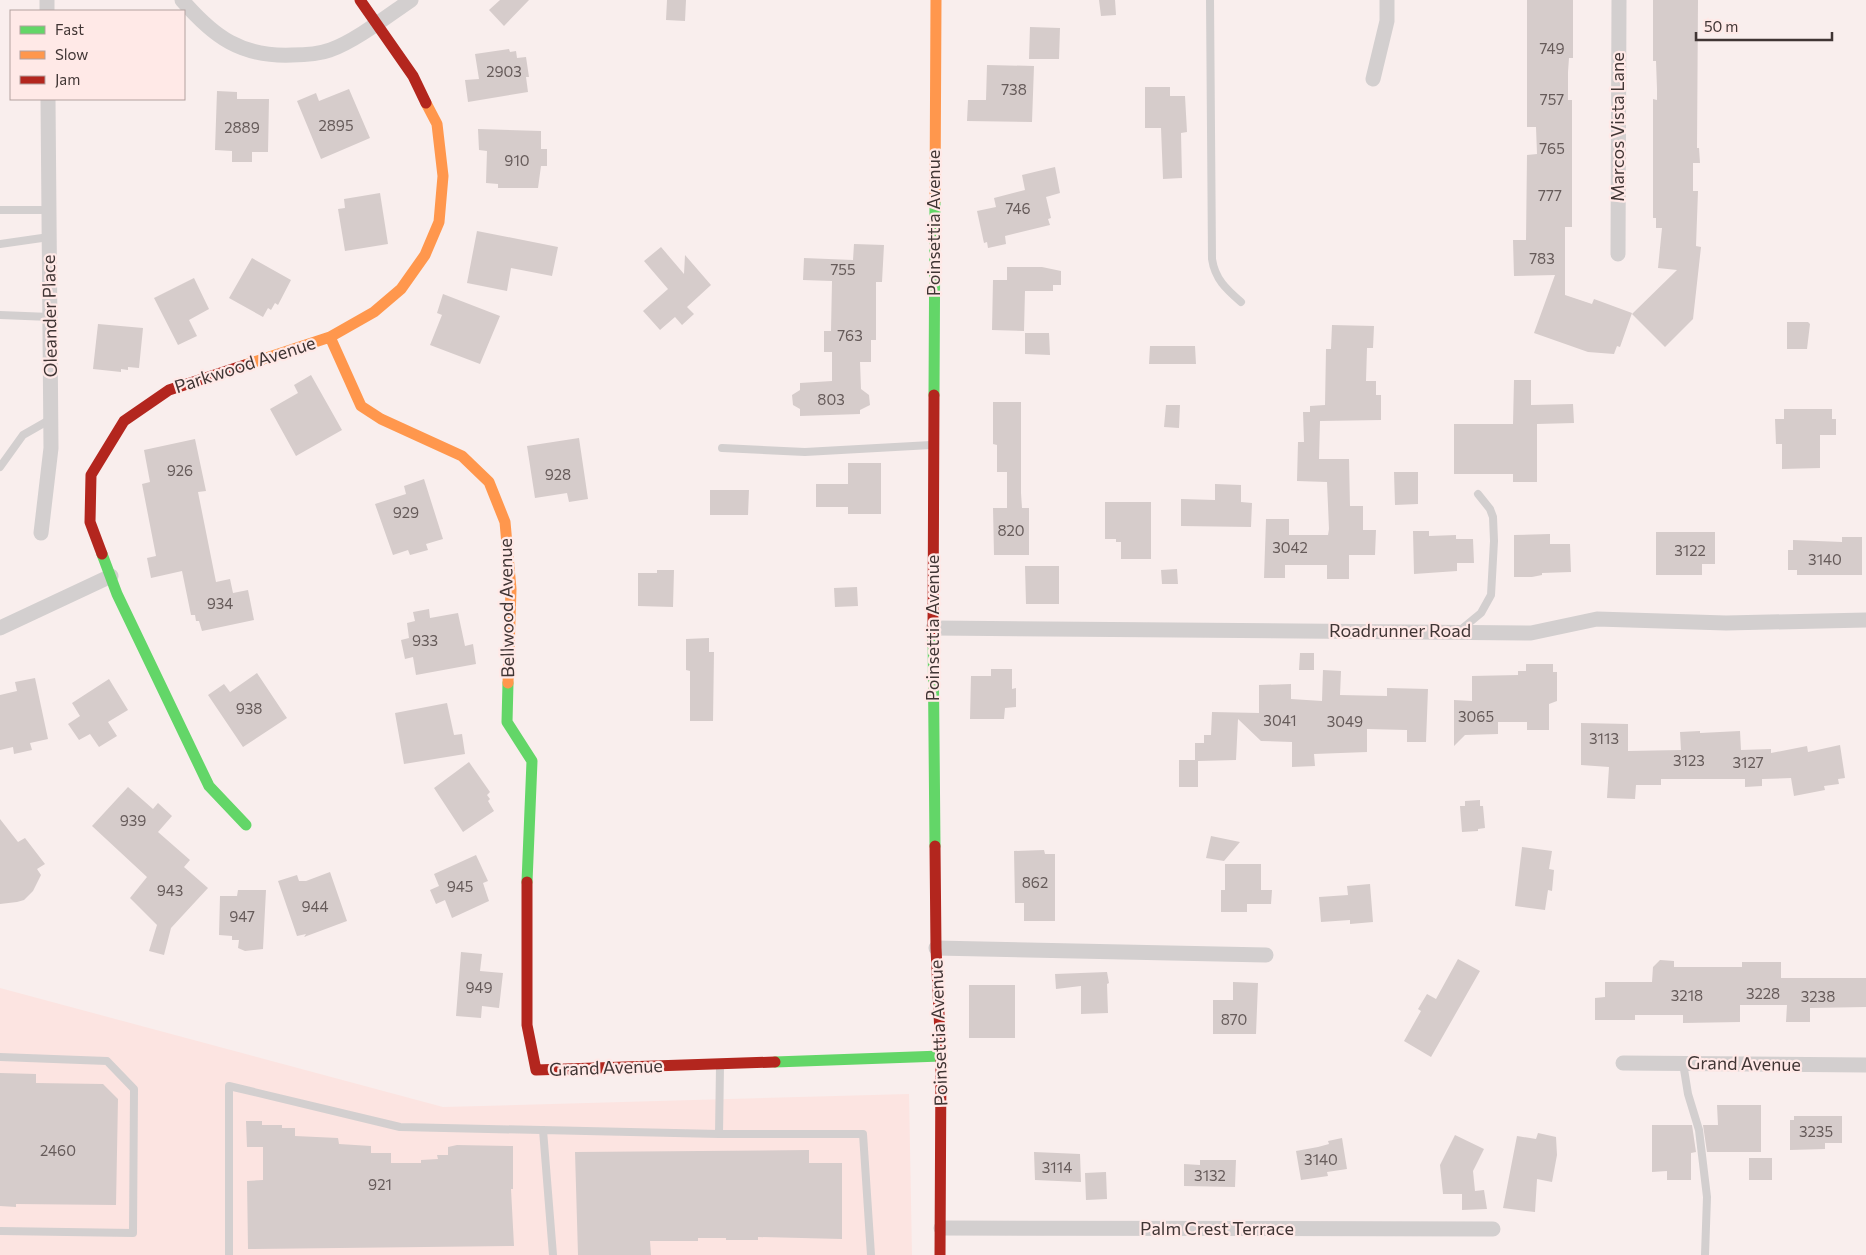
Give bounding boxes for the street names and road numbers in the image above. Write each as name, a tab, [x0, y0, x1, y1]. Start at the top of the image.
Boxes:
street label: Marcos Vista Lane	[1606, 52, 1628, 202]
street label: Poinsettia Avenue	[922, 150, 944, 296]
street label: Oleander Place	[37, 254, 61, 378]
street label: Parkwood Avenue	[171, 331, 318, 397]
street label: Bellwood Avenue	[494, 538, 518, 678]
street label: Poinsettia Avenue	[921, 555, 943, 701]
street label: Roadrunner Road	[1329, 619, 1471, 641]
street label: Poinsettia Avenue	[924, 959, 952, 1107]
street label: Grand Avenue	[1687, 1051, 1801, 1075]
street label: Grand Avenue	[549, 1054, 663, 1080]
street label: Palm Crest Terrace	[1140, 1217, 1294, 1239]

